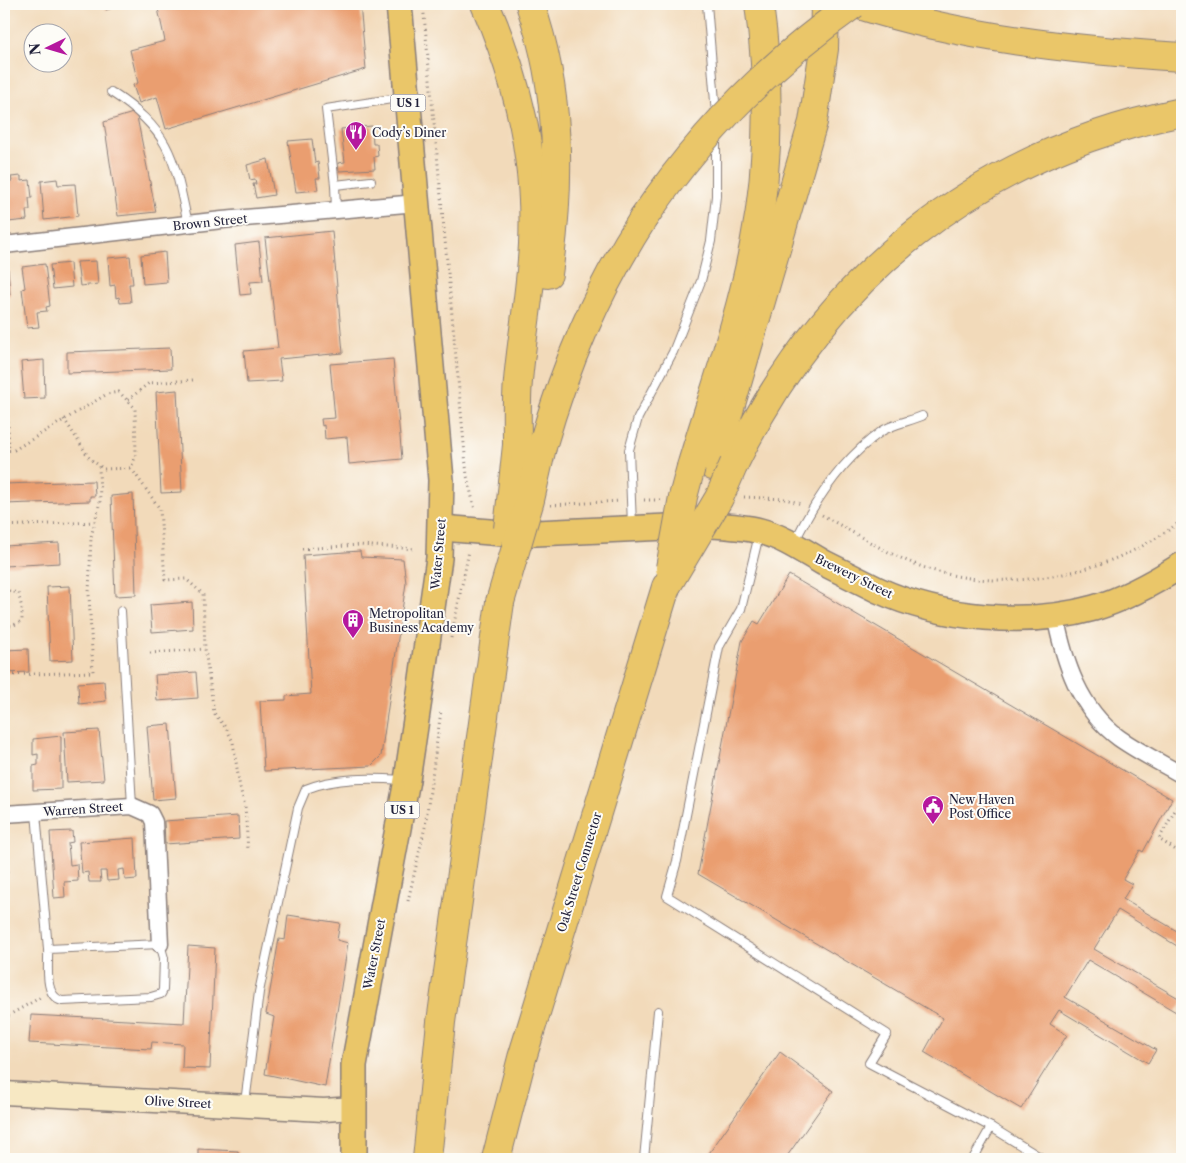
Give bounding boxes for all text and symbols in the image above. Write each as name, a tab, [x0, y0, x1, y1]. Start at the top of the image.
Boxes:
north arrow	[22, 22, 72, 72]
text: N	[26, 42, 45, 56]
road number: US 1	[390, 95, 426, 112]
restaurant icon: Cody’s Diner	[344, 120, 368, 151]
place label: Cody’s Diner	[372, 125, 446, 140]
street label: Brown Street	[172, 211, 249, 233]
street label: Water Street	[427, 517, 449, 591]
street label: Brewery Street	[813, 551, 896, 602]
place label: Metropolitan Business Academy	[369, 606, 474, 635]
building icon: Metropolitan Business Academy	[341, 608, 365, 639]
place label: New Haven Post Office	[949, 792, 1015, 821]
public building icon: New Haven Post Office	[921, 794, 945, 825]
street label: Warren Street	[42, 799, 124, 819]
road number: US 1	[384, 802, 420, 818]
street label: Oak Street Connector	[554, 810, 604, 934]
street label: Water Street	[360, 917, 388, 991]
street label: Olive Street	[144, 1093, 213, 1111]

